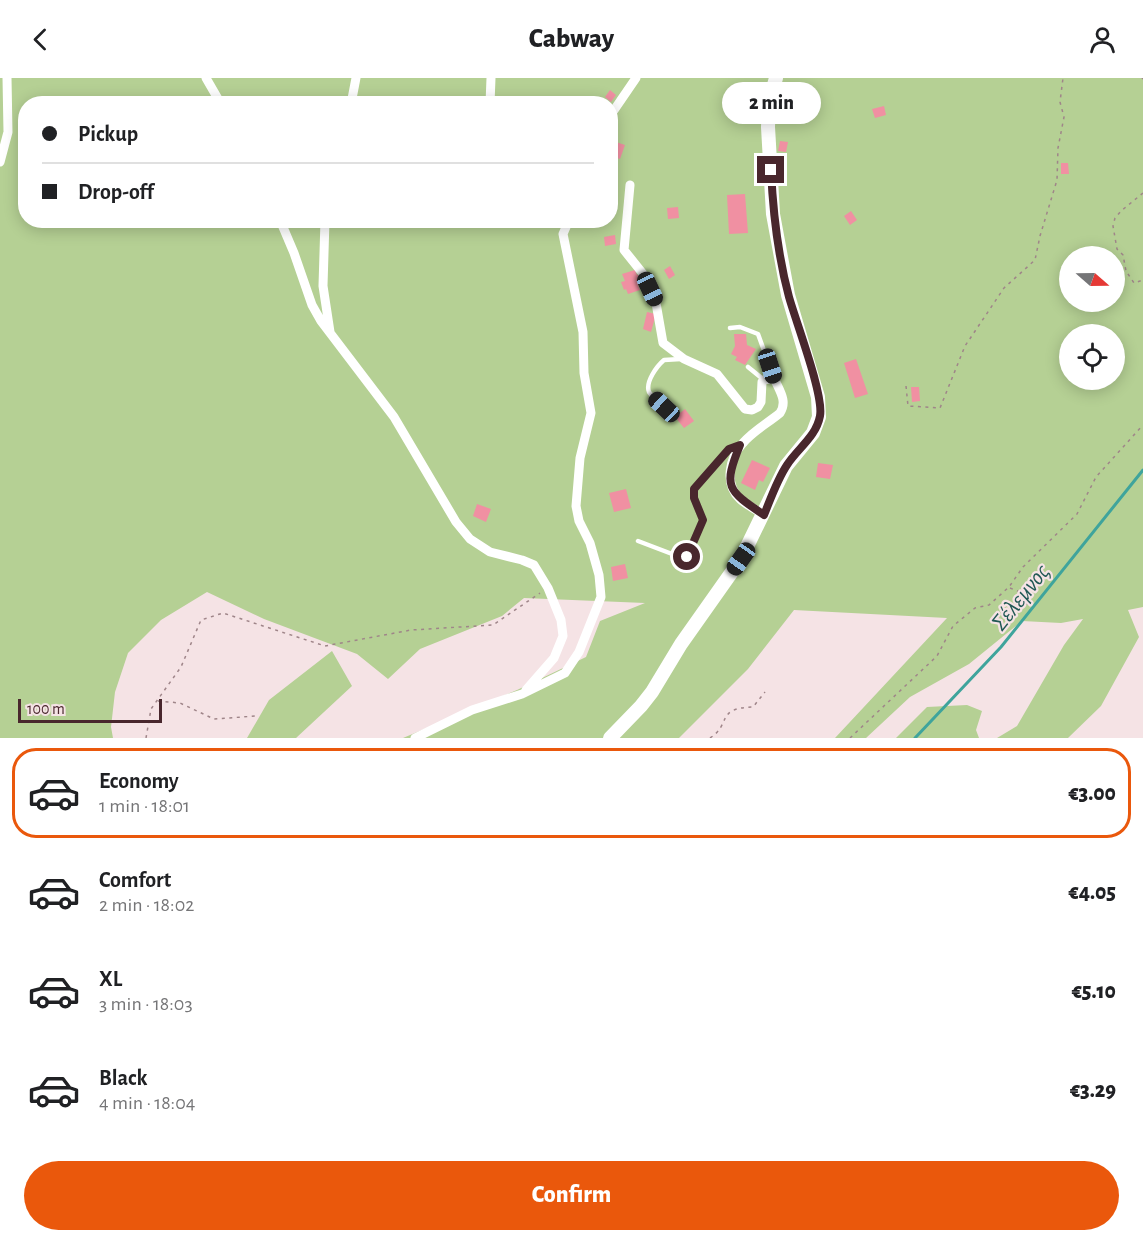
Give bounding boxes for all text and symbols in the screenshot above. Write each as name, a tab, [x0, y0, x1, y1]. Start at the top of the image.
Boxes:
icon: back	[24, 23, 57, 56]
icon: person	[1086, 23, 1119, 56]
text: Cabway	[529, 25, 614, 52]
callout: 2 min	[722, 83, 820, 125]
text: 2 min	[749, 93, 794, 113]
text: Pickup	[78, 123, 138, 145]
route end	[757, 156, 784, 183]
text: Drop-off	[78, 181, 154, 203]
north arrow	[1059, 246, 1125, 312]
map controls	[1059, 246, 1125, 390]
car	[634, 269, 666, 309]
button: locate	[1059, 324, 1125, 390]
car	[756, 346, 784, 386]
car	[645, 388, 683, 426]
car	[723, 539, 759, 579]
route start	[673, 543, 700, 570]
water label: Σέλεμνος	[987, 560, 1055, 635]
scale bar	[18, 696, 162, 724]
text: 100 m	[27, 701, 65, 717]
icon: car	[27, 766, 81, 820]
text: Economy	[99, 770, 179, 792]
text: €3.00	[1068, 782, 1116, 804]
text: 1 min · 18:01	[99, 796, 190, 816]
icon: car	[27, 865, 81, 919]
text: Comfort	[99, 869, 171, 891]
text: €4.05	[1069, 881, 1116, 903]
text: 2 min · 18:02	[99, 895, 194, 915]
icon: car	[27, 964, 81, 1018]
text: XL	[99, 968, 122, 990]
text: €5.10	[1072, 980, 1116, 1002]
text: 3 min · 18:03	[99, 994, 193, 1014]
icon: car	[27, 1063, 81, 1117]
text: Black	[99, 1067, 147, 1089]
text: €3.29	[1070, 1079, 1116, 1101]
text: 4 min · 18:04	[99, 1093, 195, 1113]
button: Confirm	[24, 1161, 1119, 1230]

